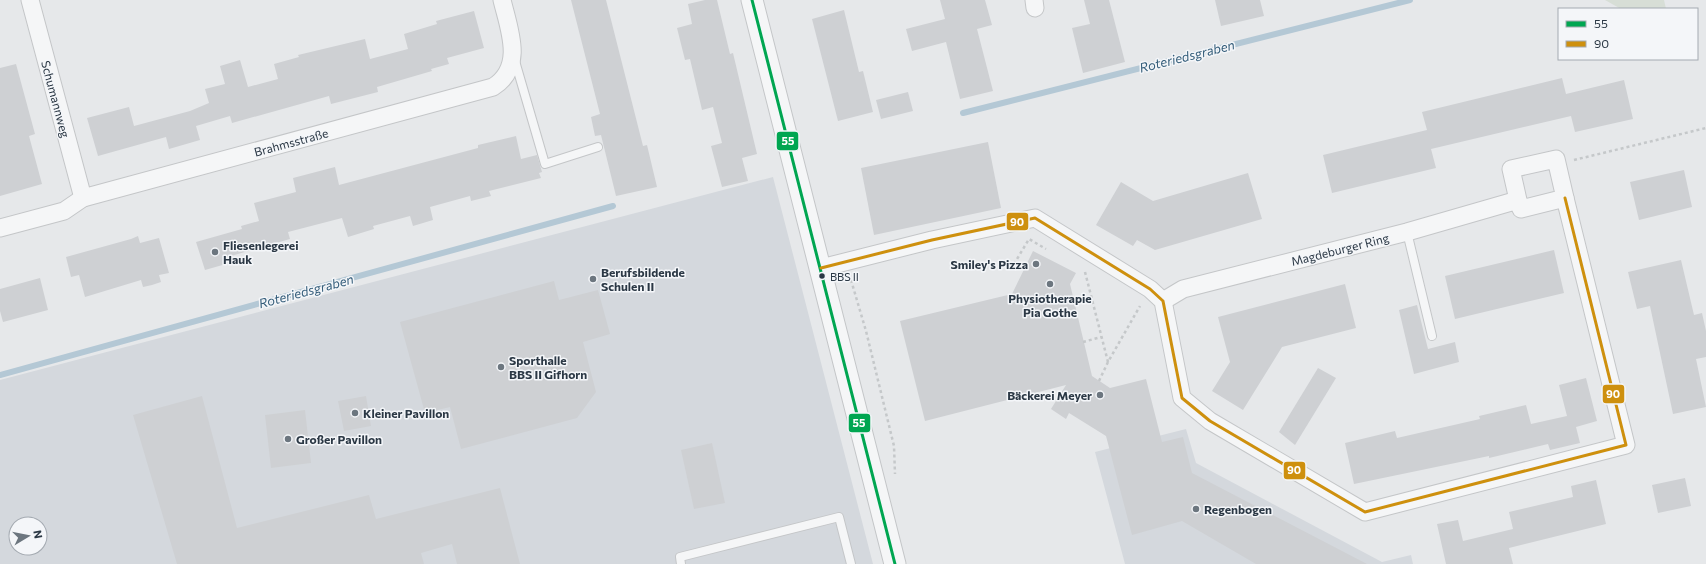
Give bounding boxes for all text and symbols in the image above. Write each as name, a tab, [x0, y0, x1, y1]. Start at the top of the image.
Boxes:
legend	[1558, 8, 1698, 60]
text: 55	[1594, 16, 1608, 30]
water label: Roteriedsgraben	[1138, 36, 1236, 76]
text: 90	[1594, 36, 1609, 50]
street label: Schumannweg	[39, 59, 73, 140]
street label: Brahmsstraße	[252, 125, 330, 159]
line badge: 55	[776, 131, 799, 151]
text: 55	[782, 134, 794, 147]
line badge: 90	[1006, 212, 1029, 231]
text: 90	[1010, 215, 1024, 228]
street label: Magdeburger Ring	[1290, 230, 1391, 268]
place label: Fliesenlegerei Hauk	[223, 238, 299, 266]
marker: Fliesenlegerei Hauk	[210, 247, 220, 257]
place label: Smiley's Pizza	[951, 257, 1028, 271]
marker: Smiley's Pizza	[1031, 259, 1041, 269]
place label: Berufsbildende Schulen II	[601, 265, 685, 293]
place label: BBS II	[830, 270, 859, 283]
water label: Roteriedsgraben	[257, 271, 355, 311]
marker: BBS II	[817, 271, 827, 281]
marker: Berufsbildende Schulen II	[588, 274, 598, 284]
marker: Physiotherapie Pia Gothe	[1045, 279, 1055, 289]
place label: Physiotherapie Pia Gothe	[1008, 291, 1092, 319]
place label: Sporthalle BBS II Gifhorn	[509, 353, 587, 381]
marker: Sporthalle BBS II Gifhorn	[496, 362, 506, 372]
line badge: 90	[1602, 384, 1625, 404]
text: 90	[1606, 387, 1620, 400]
place label: Bäckerei Meyer	[1007, 388, 1092, 402]
marker: Bäckerei Meyer	[1095, 390, 1105, 400]
place label: Kleiner Pavillon	[363, 406, 449, 420]
marker: Kleiner Pavillon	[350, 408, 360, 418]
line badge: 55	[848, 413, 871, 433]
text: 55	[853, 416, 865, 429]
place label: Großer Pavillon	[296, 432, 382, 446]
marker: Großer Pavillon	[283, 434, 293, 444]
line badge: 90	[1283, 461, 1306, 480]
text: 90	[1287, 463, 1301, 476]
place label: Regenbogen	[1204, 502, 1272, 516]
marker: Regenbogen	[1191, 504, 1201, 514]
north arrow	[8, 516, 48, 556]
text: N	[31, 529, 45, 539]

